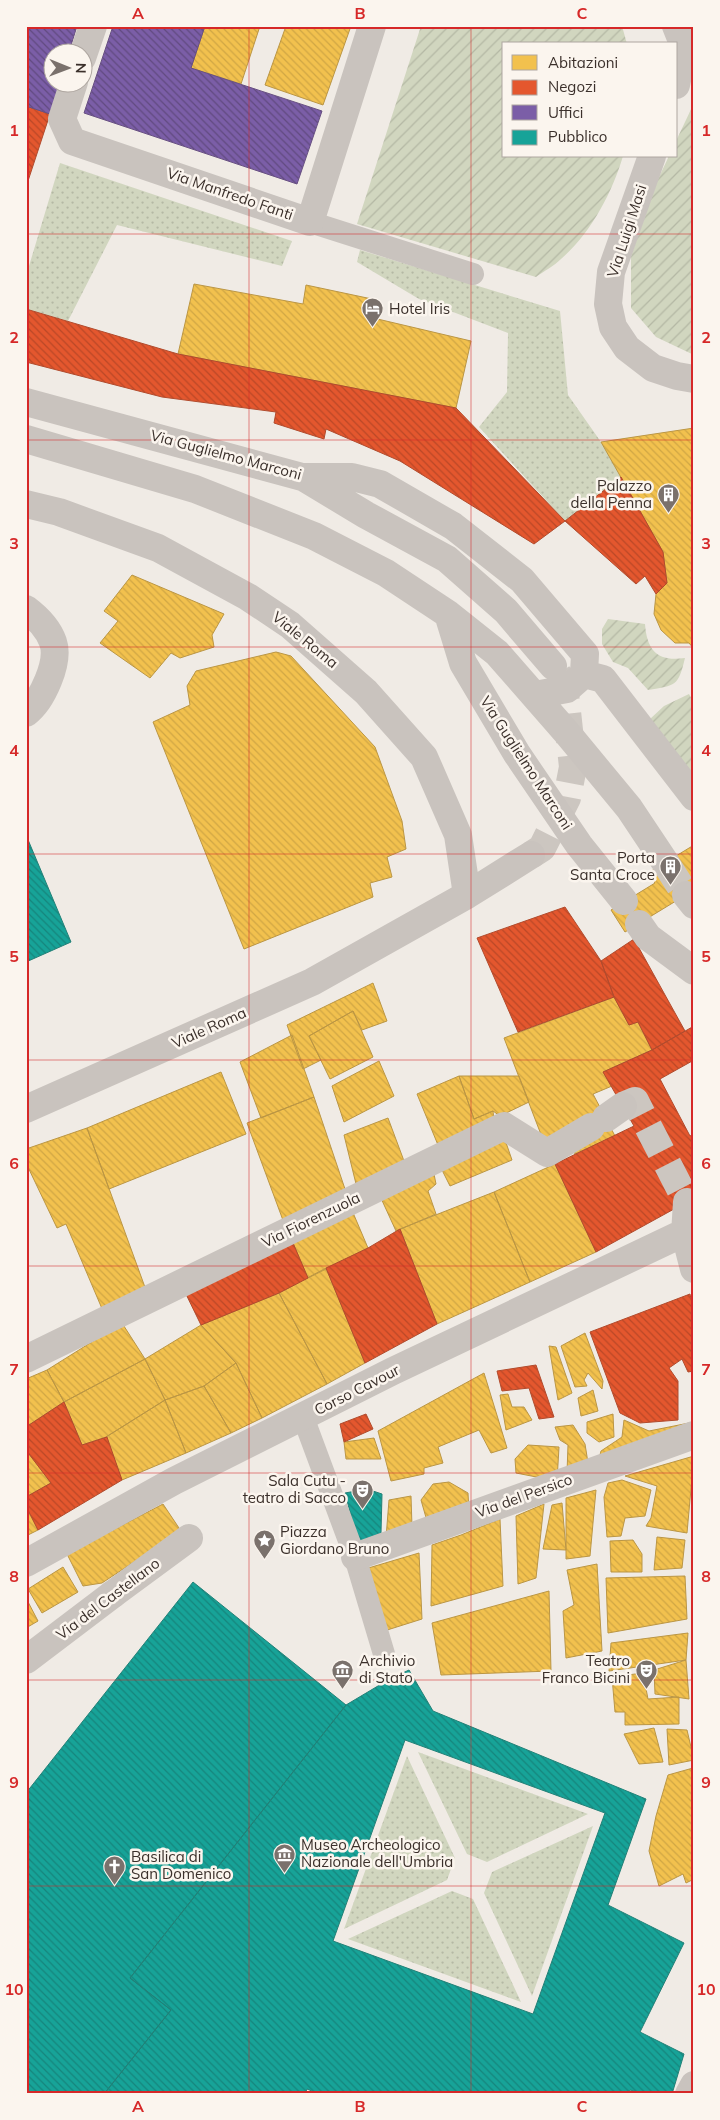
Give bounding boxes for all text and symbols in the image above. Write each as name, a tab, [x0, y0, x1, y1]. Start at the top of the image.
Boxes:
text: A	[132, 3, 144, 23]
text: B	[354, 3, 366, 23]
text: C	[577, 3, 588, 23]
north arrow	[42, 42, 92, 92]
legend	[502, 42, 678, 158]
text: Abitazioni	[548, 53, 618, 72]
text: N	[72, 63, 90, 74]
text: Negozi	[548, 77, 596, 96]
text: Uffici	[548, 103, 583, 122]
text: 1	[9, 120, 19, 140]
text: 1	[701, 120, 711, 140]
text: Pubblico	[548, 127, 607, 146]
street label: Via Manfredo Fanti	[164, 163, 296, 224]
street label: Via Luigi Masi	[603, 182, 650, 280]
hotel icon: Hotel Iris	[361, 297, 385, 328]
place label: Hotel Iris	[389, 299, 450, 318]
text: 2	[9, 327, 19, 347]
text: 2	[701, 327, 711, 347]
street label: Via Guglielmo Marconi	[149, 425, 304, 484]
place label: Palazzo della Penna	[571, 476, 652, 512]
building icon: Palazzo della Penna	[656, 483, 680, 514]
text: 3	[9, 533, 19, 553]
text: 3	[701, 533, 711, 553]
street label: Viale Roma	[268, 607, 342, 672]
street label: Via Guglielmo Marconi	[476, 692, 577, 833]
text: 4	[9, 740, 19, 760]
text: 4	[701, 740, 711, 760]
place label: Porta Santa Croce	[570, 848, 655, 884]
building icon: Porta Santa Croce	[659, 855, 683, 886]
text: 5	[9, 946, 19, 966]
text: 5	[701, 946, 711, 966]
street label: Viale Roma	[169, 1003, 249, 1052]
text: 6	[9, 1153, 19, 1173]
text: 6	[701, 1153, 711, 1173]
street label: Via Fiorenzuola	[258, 1187, 363, 1252]
text: 7	[9, 1359, 19, 1379]
text: 7	[701, 1359, 711, 1379]
street label: Corso Cavour	[311, 1360, 403, 1419]
street label: Via del Persico	[473, 1469, 575, 1522]
place label: Sala Cutu - teatro di Sacco	[243, 1471, 346, 1507]
theatre icon: Sala Cutu - teatro di Sacco	[350, 1478, 374, 1509]
place label: Piazza Giordano Bruno	[280, 1522, 389, 1558]
place icon: Piazza Giordano Bruno	[252, 1529, 276, 1560]
street label: Via del Castellano	[52, 1553, 163, 1644]
text: 8	[9, 1566, 19, 1586]
text: 8	[701, 1566, 711, 1586]
place label: Archivio di Stato	[359, 1651, 415, 1687]
place label: Teatro Franco Bicini	[542, 1651, 630, 1687]
museum icon: Archivio di Stato	[331, 1658, 355, 1689]
theatre icon: Teatro Franco Bicini	[634, 1658, 658, 1689]
text: 9	[9, 1772, 19, 1792]
text: 9	[701, 1772, 711, 1792]
place label: Museo Archeologico Nazionale dell'Umbria	[301, 1835, 453, 1871]
museum icon: Museo Archeologico Nazionale dell'Umbria	[273, 1842, 297, 1873]
place label: Basilica di San Domenico	[131, 1847, 231, 1883]
church icon: Basilica di San Domenico	[103, 1854, 127, 1885]
text: 10	[4, 1979, 24, 1999]
text: 10	[696, 1979, 716, 1999]
text: A	[132, 2096, 144, 2116]
text: B	[354, 2096, 366, 2116]
text: C	[577, 2096, 588, 2116]

